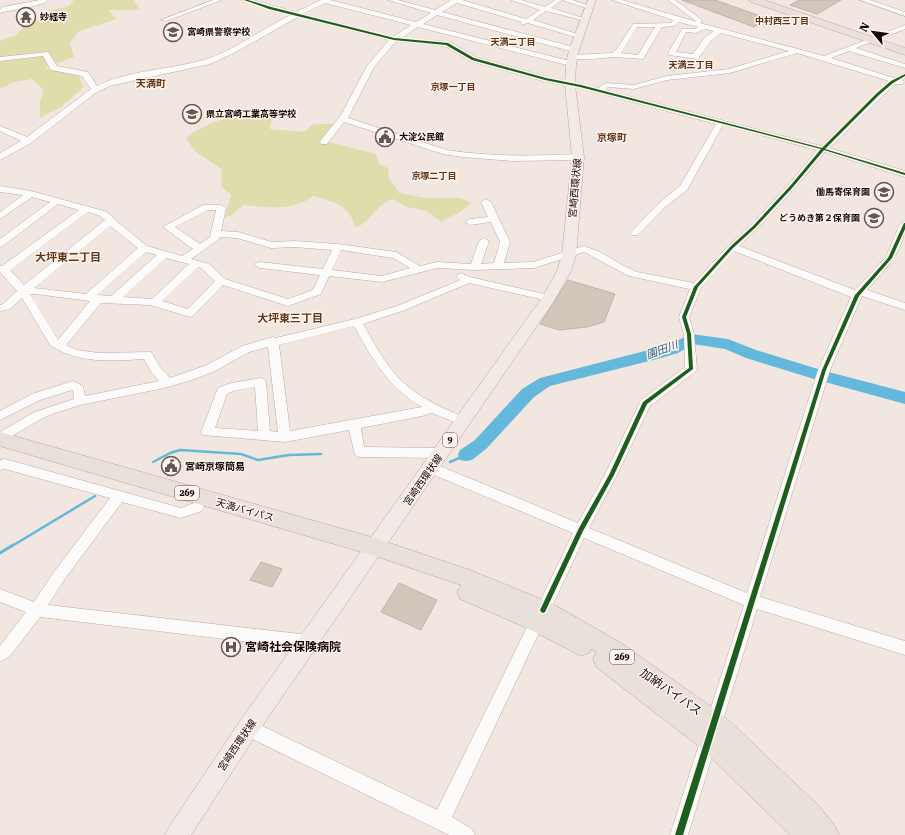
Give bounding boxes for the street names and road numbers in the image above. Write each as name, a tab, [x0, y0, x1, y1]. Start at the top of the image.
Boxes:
street label: 宮崎西環状線	[567, 158, 583, 218]
road number: 9	[443, 433, 457, 447]
street label: 宮崎西環状線	[401, 452, 445, 508]
road number: 269	[175, 486, 199, 500]
street label: 天満バイパス	[215, 496, 275, 524]
road number: 269	[610, 650, 634, 664]
street label: 加納バイパス	[638, 666, 704, 718]
street label: 宮崎西環状線	[216, 717, 258, 773]

